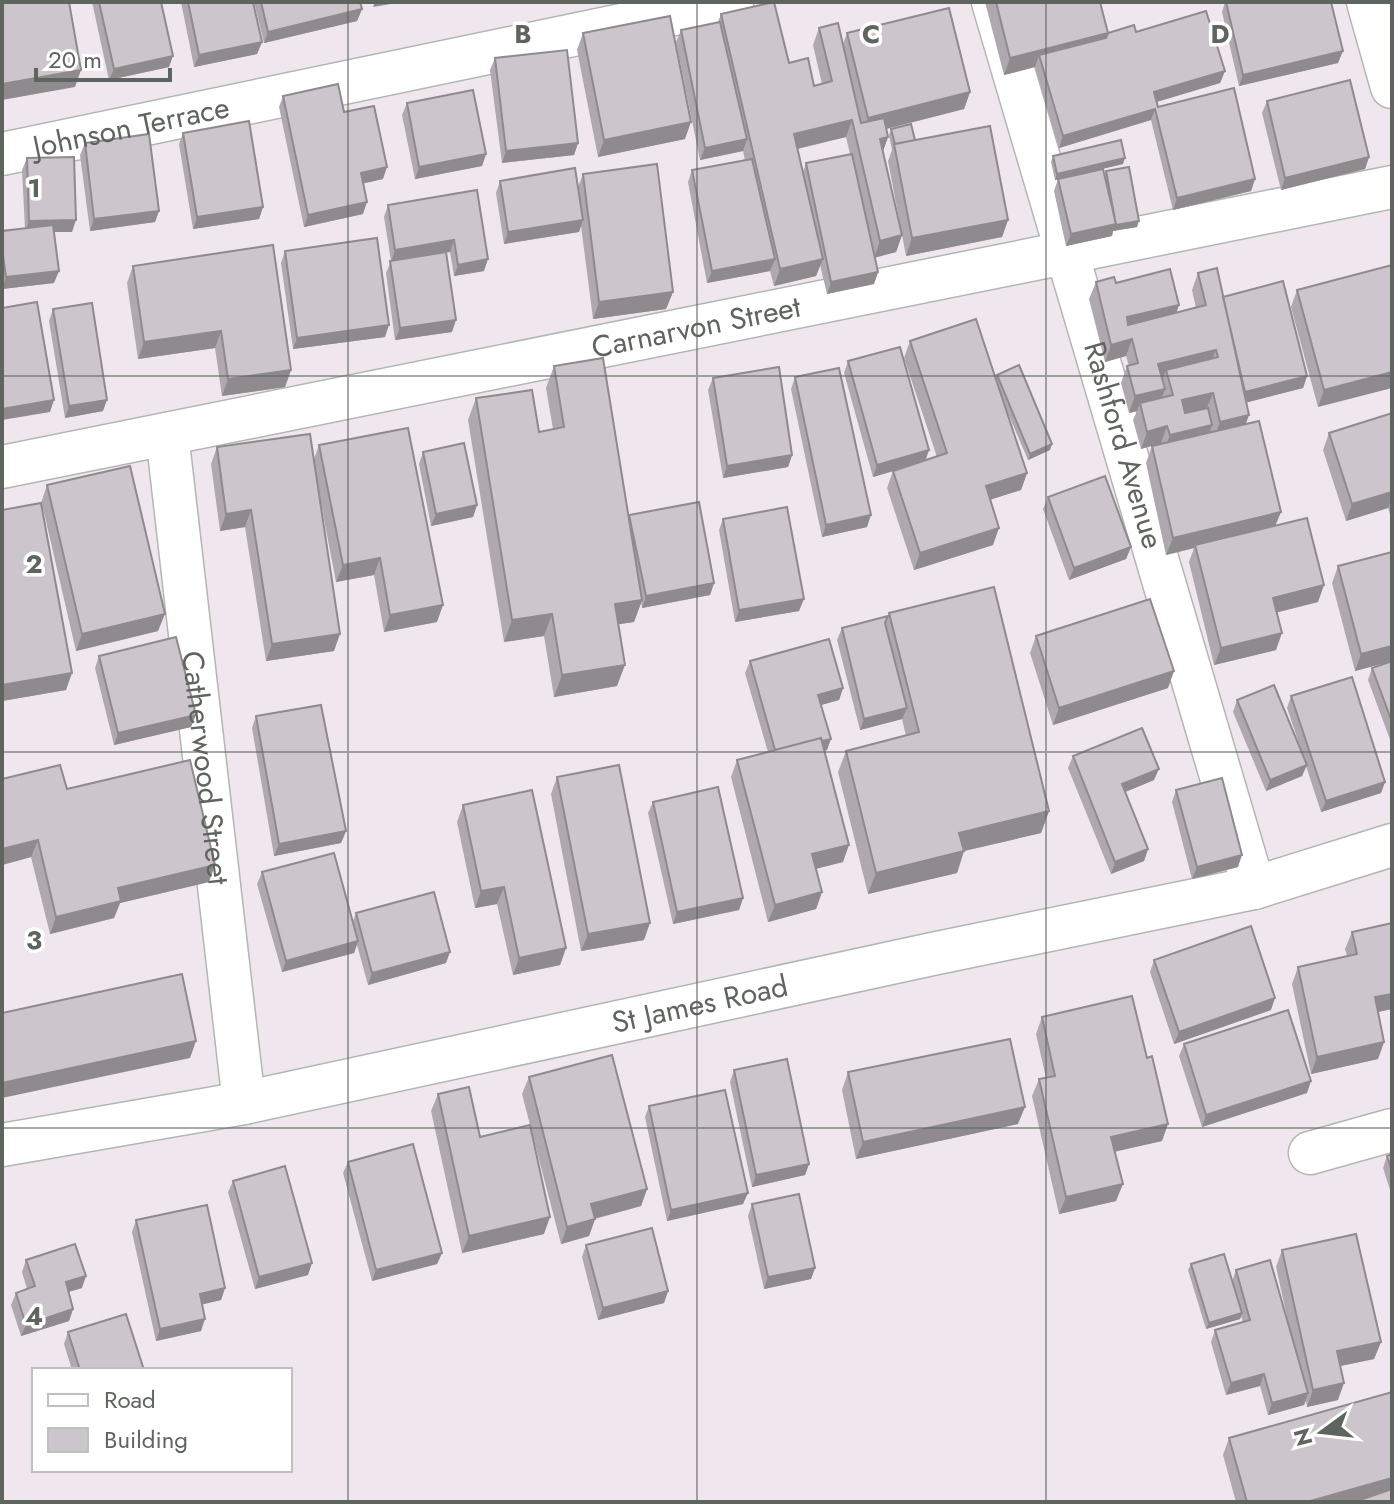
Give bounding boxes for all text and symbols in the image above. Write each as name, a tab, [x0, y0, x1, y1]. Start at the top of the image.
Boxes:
text: B	[514, 15, 532, 53]
text: C	[862, 15, 880, 53]
text: D	[1210, 15, 1230, 53]
scale bar	[36, 32, 170, 82]
text: 20 m	[48, 42, 102, 77]
street label: Johnson Terrace	[25, 85, 233, 169]
text: 1	[27, 169, 41, 207]
street label: Carnarvon Street	[588, 285, 805, 369]
street label: Rashford Avenue	[1073, 336, 1175, 554]
text: 2	[25, 545, 43, 583]
street label: Catherwood Street	[171, 649, 241, 888]
text: 3	[26, 921, 42, 959]
street label: St James Road	[608, 964, 792, 1044]
text: 4	[25, 1297, 43, 1335]
legend	[32, 1368, 292, 1472]
text: Road	[104, 1382, 156, 1417]
north arrow	[1282, 1392, 1362, 1472]
text: Building	[104, 1422, 188, 1457]
text: N	[1285, 1425, 1320, 1450]

